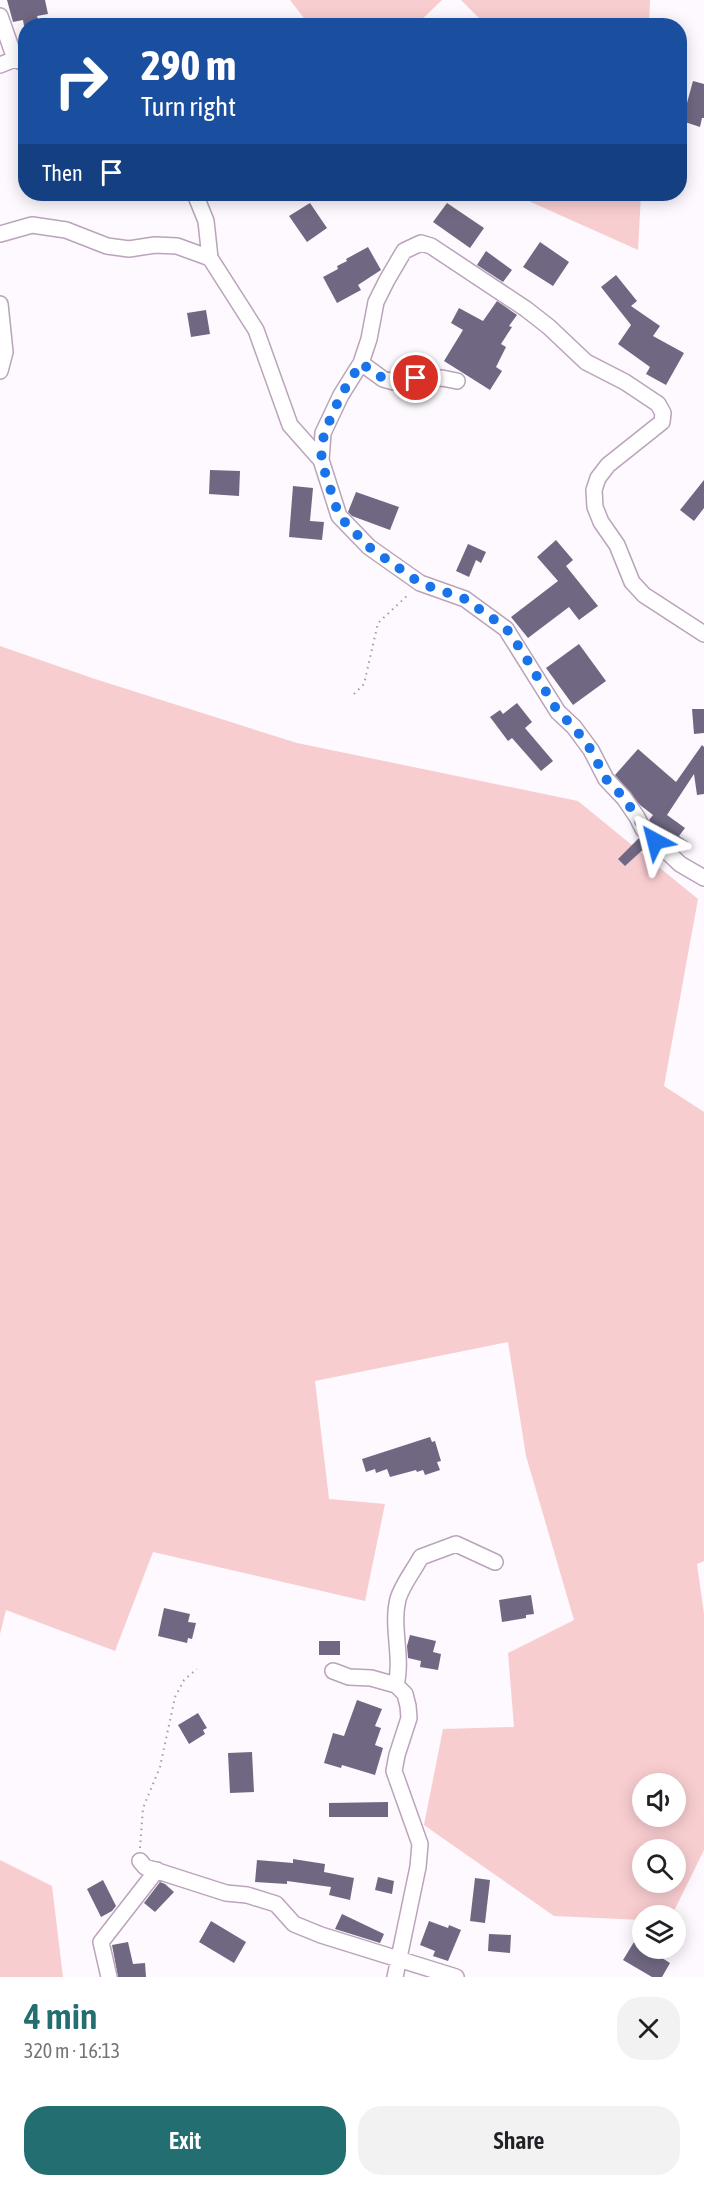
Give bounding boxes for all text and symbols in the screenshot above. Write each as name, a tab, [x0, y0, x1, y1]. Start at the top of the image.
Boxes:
text: 290 m	[141, 41, 236, 89]
icon: right	[42, 42, 120, 120]
text: Turn right	[141, 91, 236, 122]
icon: arrive	[95, 156, 128, 189]
text: Then	[42, 160, 83, 186]
pin	[390, 352, 441, 403]
icon: arrive	[399, 361, 432, 394]
position arrow	[623, 809, 687, 873]
map controls	[632, 1773, 686, 1959]
button: sound	[632, 1773, 686, 1827]
button: search	[632, 1839, 686, 1893]
button: layers	[632, 1905, 686, 1959]
text: 4 min	[24, 1995, 98, 2037]
button: close	[617, 1997, 680, 2060]
text: 320 m · 16:13	[24, 2039, 120, 2062]
button: Exit	[24, 2106, 346, 2175]
button: Share	[358, 2106, 680, 2175]

